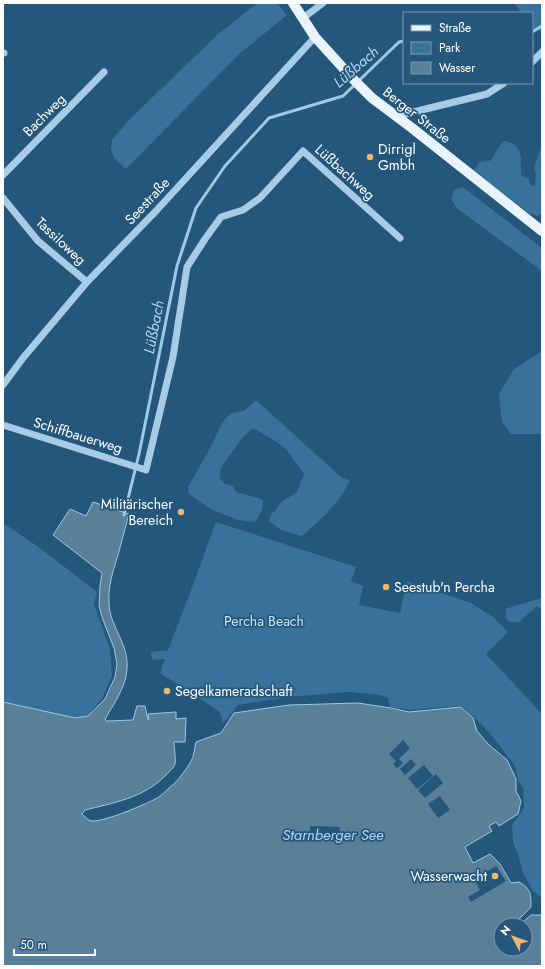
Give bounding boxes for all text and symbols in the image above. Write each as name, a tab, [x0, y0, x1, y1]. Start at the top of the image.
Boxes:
legend	[403, 12, 533, 84]
text: Straße	[439, 19, 471, 37]
text: Park	[439, 39, 461, 57]
water label: Lüßbach	[328, 41, 384, 93]
text: Wasser	[439, 59, 476, 77]
street label: Berger Straße	[379, 82, 455, 148]
street label: Bachweg	[18, 89, 70, 141]
place label: Dirrigl Gmbh	[378, 139, 416, 175]
street label: Lüßbachweg	[311, 140, 379, 204]
marker: Dirrigl Gmbh	[365, 152, 375, 162]
street label: Seestraße	[120, 173, 174, 229]
street label: Tassiloweg	[32, 213, 90, 269]
water label: Lüßbach	[138, 298, 170, 356]
street label: Schiffbauerweg	[31, 412, 125, 458]
place label: Militärischer Bereich	[101, 494, 173, 530]
marker: Militärischer Bereich	[176, 507, 186, 517]
place label: Seestub'n Percha	[394, 577, 495, 597]
marker: Seestub'n Percha	[381, 582, 391, 592]
park label: Percha Beach	[224, 611, 304, 631]
place label: Segelkameradschaft	[175, 681, 293, 701]
marker: Segelkameradschaft	[162, 686, 172, 696]
water label: Starnberger See	[282, 824, 384, 846]
place label: Wasserwacht	[410, 866, 488, 886]
marker: Wasserwacht	[490, 871, 500, 881]
north arrow	[493, 917, 533, 957]
text: N	[497, 922, 514, 939]
scale bar	[14, 931, 95, 957]
text: 50 m	[20, 936, 47, 954]

